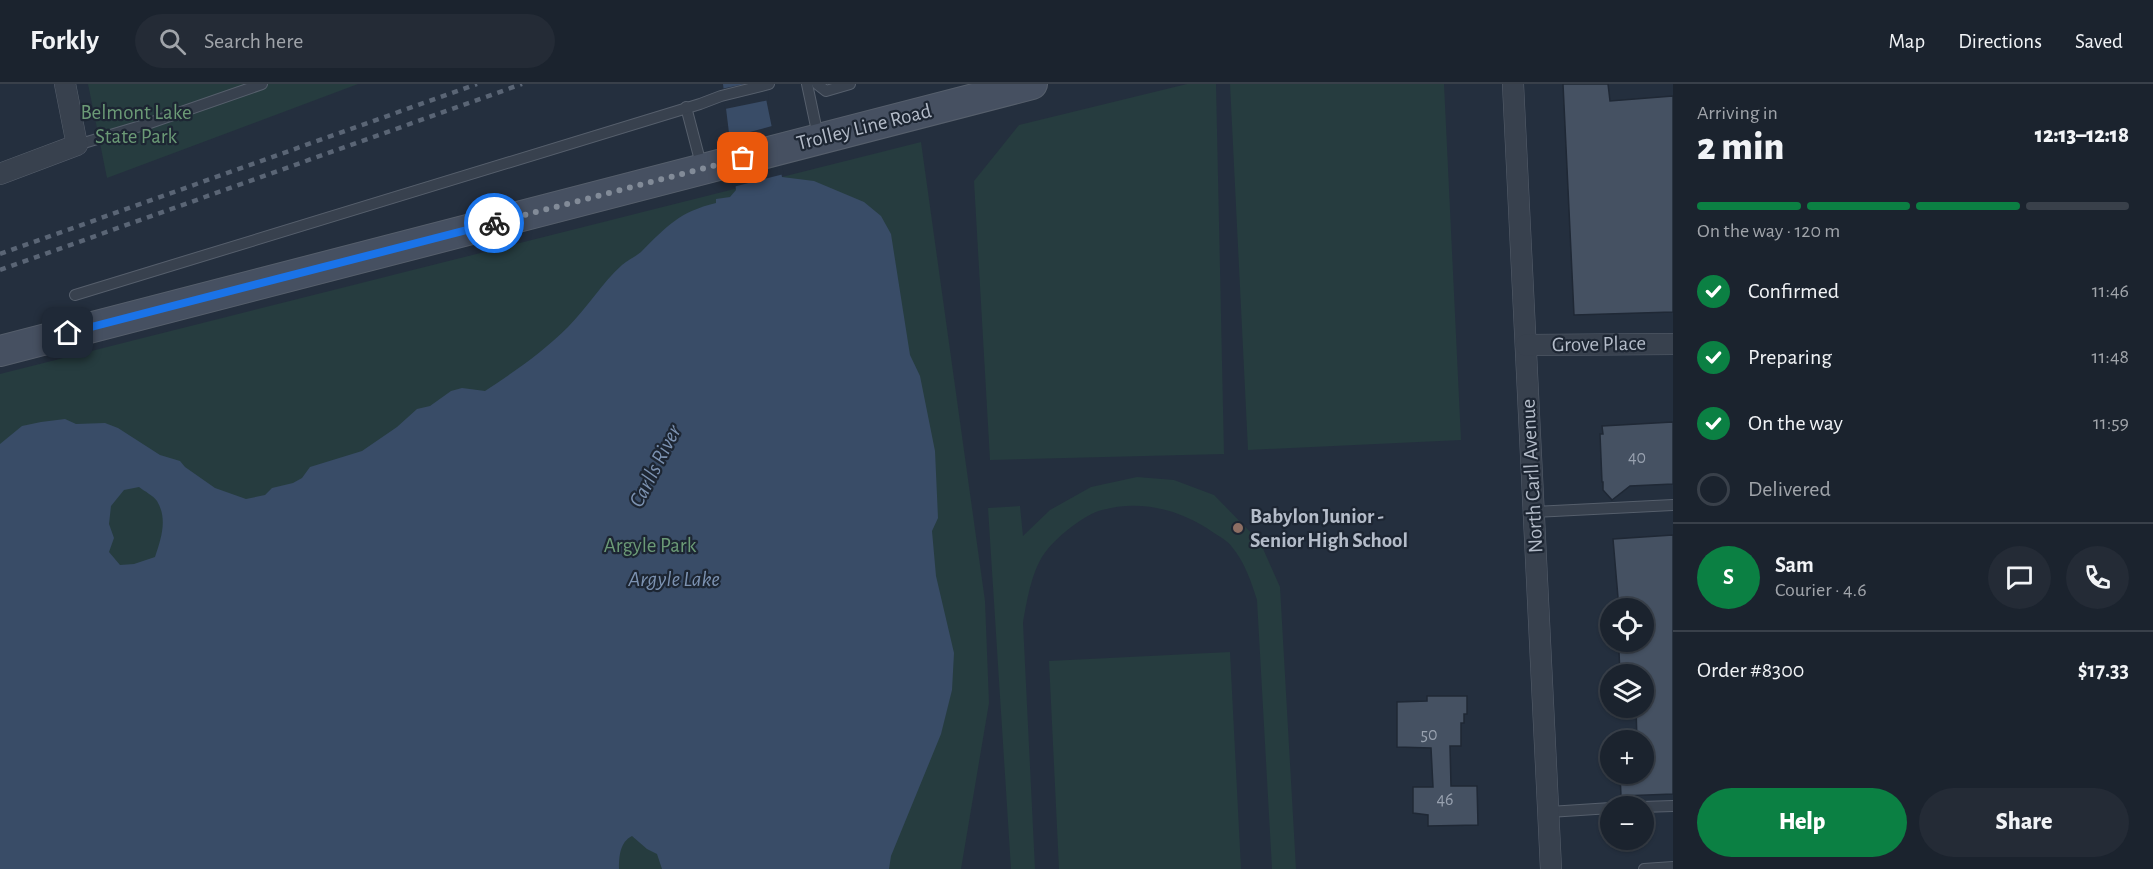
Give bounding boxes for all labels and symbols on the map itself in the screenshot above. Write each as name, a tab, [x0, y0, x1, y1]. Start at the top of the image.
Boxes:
street label: Trolley Line Road	[794, 100, 934, 154]
park label: Belmont Lake State Park	[80, 102, 192, 147]
pin	[717, 132, 768, 183]
courier	[464, 193, 524, 253]
pin	[42, 307, 93, 358]
street label: Grove Place	[1552, 333, 1646, 355]
street label: North Carll Avenue	[1517, 398, 1547, 554]
water label: Carlls River	[625, 421, 685, 511]
house number: 40	[1628, 449, 1646, 467]
place label: Babylon Junior - Senior High School	[1250, 506, 1408, 551]
marker: Babylon Junior - Senior High School	[1231, 521, 1245, 535]
park label: Argyle Park	[604, 535, 697, 556]
water label: Argyle Lake	[627, 568, 720, 590]
house number: 50	[1420, 726, 1438, 744]
house number: 46	[1436, 791, 1454, 809]

